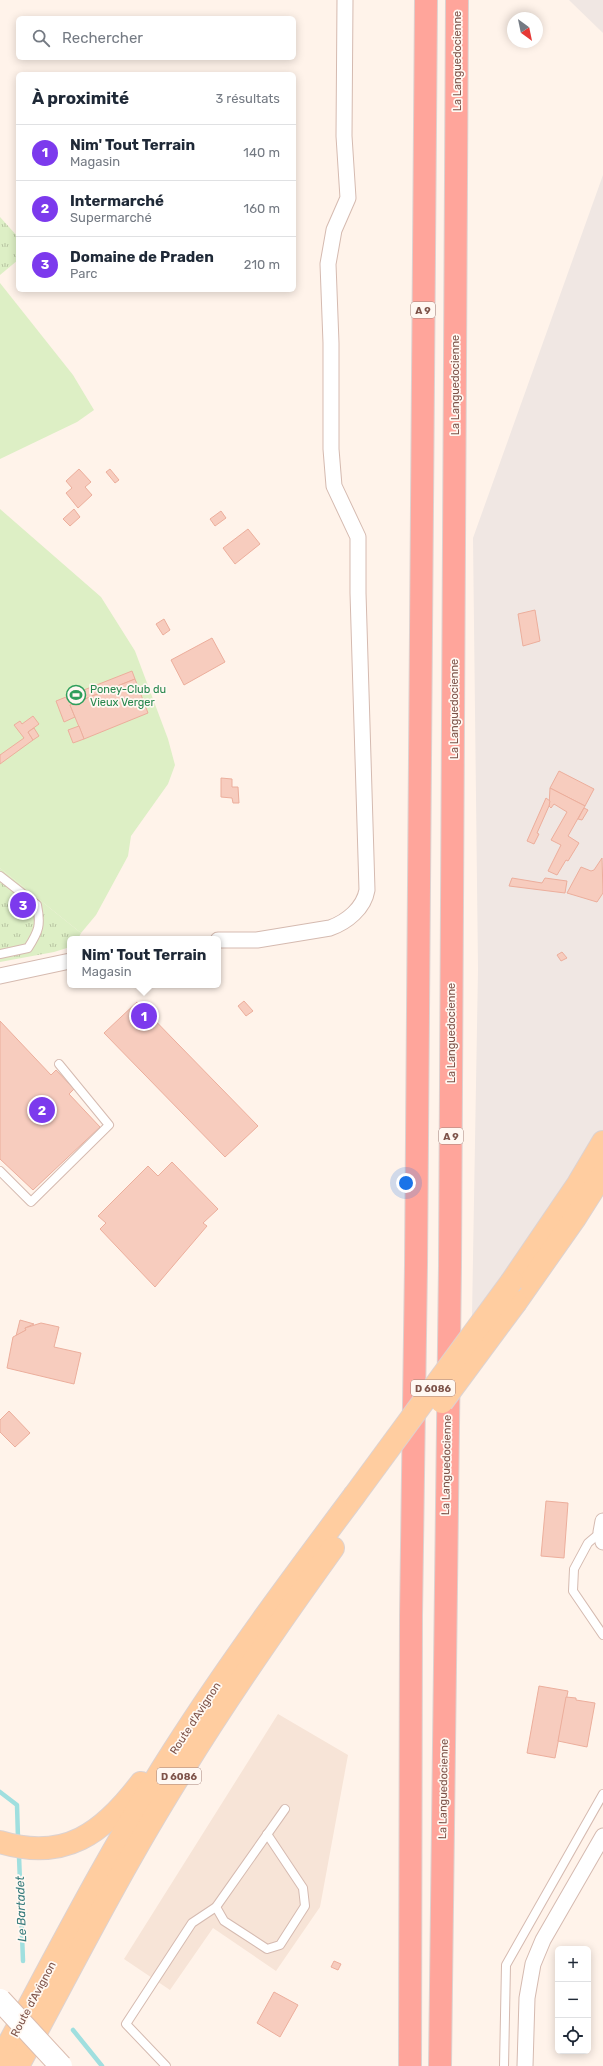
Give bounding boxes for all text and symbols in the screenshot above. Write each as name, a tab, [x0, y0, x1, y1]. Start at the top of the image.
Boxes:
street label: La Languedocienne	[451, 11, 464, 111]
north arrow	[507, 12, 543, 48]
search box	[16, 16, 296, 60]
icon: search	[30, 27, 52, 49]
text: Rechercher	[62, 29, 143, 47]
text: À proximité	[32, 88, 129, 108]
text: 3 résultats	[215, 91, 280, 106]
text: Nim' Tout Terrain	[70, 136, 195, 154]
text: 1	[42, 145, 48, 160]
text: 140 m	[243, 145, 280, 160]
text: Magasin	[70, 154, 120, 169]
text: Intermarché	[70, 192, 164, 210]
text: 2	[41, 201, 49, 216]
text: 160 m	[244, 201, 280, 216]
text: Supermarché	[70, 210, 152, 225]
text: Domaine de Praden	[70, 248, 214, 266]
text: 3	[41, 257, 49, 272]
text: 210 m	[244, 257, 280, 272]
text: Parc	[70, 266, 97, 281]
road number: A 9	[411, 302, 435, 318]
street label: La Languedocienne	[449, 335, 462, 435]
street label: La Languedocienne	[448, 659, 461, 759]
place label: Poney-Club du Vieux Verger	[90, 683, 166, 709]
sports icon: Poney-Club du Vieux Verger	[65, 684, 87, 706]
pin: 3	[10, 890, 36, 920]
popup	[67, 936, 221, 988]
text: Nim' Tout Terrain	[81, 946, 207, 964]
text: Magasin	[81, 964, 132, 979]
street label: La Languedocienne	[445, 983, 458, 1083]
pin: 1	[131, 1001, 157, 1031]
pin: 2	[29, 1095, 55, 1125]
road number: A 9	[439, 1128, 463, 1144]
your location	[396, 1173, 416, 1193]
road number: D 6086	[411, 1380, 455, 1396]
street label: La Languedocienne	[439, 1415, 454, 1515]
street label: Route d'Avignon	[167, 1680, 224, 1757]
street label: La Languedocienne	[436, 1739, 451, 1839]
road number: D 6086	[157, 1768, 201, 1784]
water label: Le Bartadet	[13, 1875, 29, 1942]
map controls	[555, 1946, 591, 2054]
button: +	[555, 1946, 591, 1982]
street label: Route d'Avignon	[8, 1959, 59, 2039]
button: −	[555, 1982, 591, 2018]
button: locate	[555, 2018, 591, 2054]

